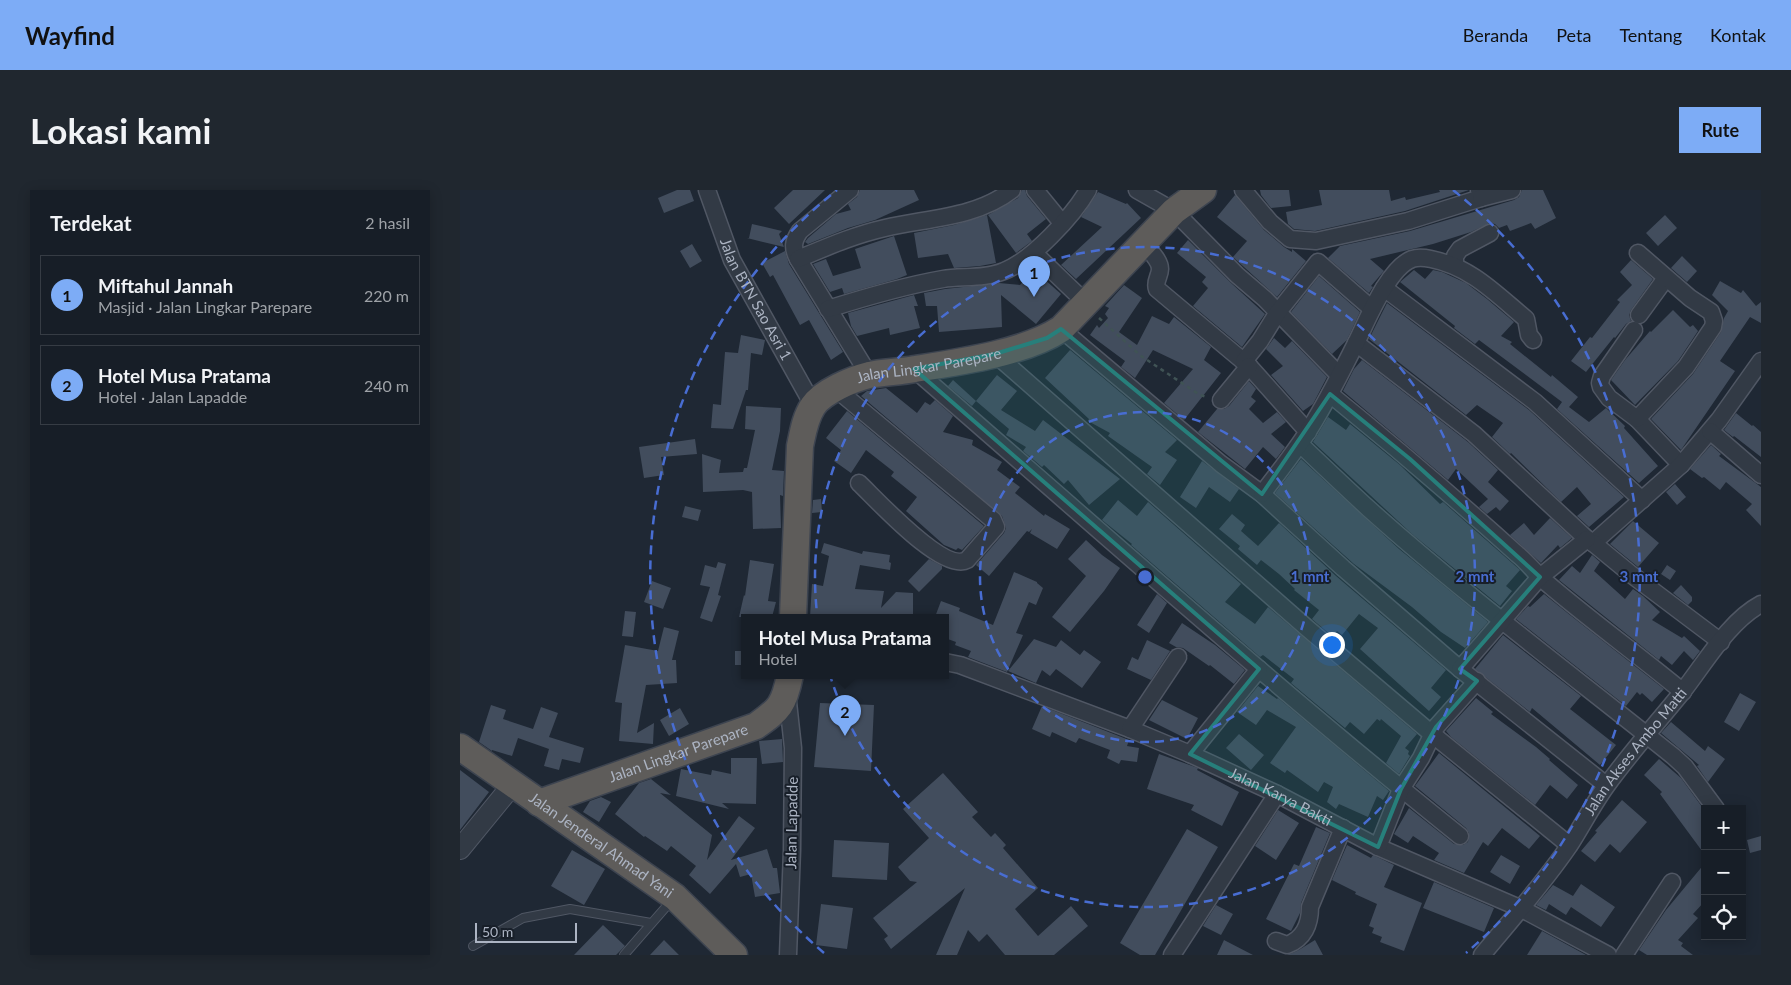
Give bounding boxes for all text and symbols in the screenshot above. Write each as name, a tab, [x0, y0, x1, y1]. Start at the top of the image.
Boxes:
text: Wayfind	[25, 21, 115, 50]
text: Beranda	[1463, 24, 1528, 46]
text: Peta	[1556, 24, 1591, 46]
text: Tentang	[1619, 24, 1682, 46]
text: Kontak	[1710, 24, 1766, 46]
button: Rute	[1679, 107, 1761, 153]
text: Lokasi kami	[30, 109, 211, 151]
text: Terdekat	[50, 210, 132, 235]
text: 2 hasil	[365, 213, 410, 232]
street label: Jalan BTN Sao Asri 1	[717, 236, 796, 363]
pin: 1	[1018, 256, 1050, 297]
text: Miftahul Jannah	[98, 274, 233, 297]
text: 1	[62, 286, 72, 305]
text: 220 m	[364, 286, 409, 305]
text: Masjid · Jalan Lingkar Parepare	[98, 297, 312, 316]
street label: Jalan Lingkar Parepare	[854, 343, 1003, 386]
text: Hotel Musa Pratama	[98, 364, 271, 387]
text: 2	[62, 376, 72, 395]
text: 240 m	[364, 376, 409, 395]
text: Hotel · Jalan Lapadde	[98, 387, 247, 406]
text: 1 mnt	[1291, 567, 1330, 585]
text: 2 mnt	[1456, 567, 1495, 585]
text: 3 mnt	[1620, 567, 1659, 585]
centre of rings	[1136, 568, 1154, 586]
popup	[741, 614, 949, 679]
text: Hotel Musa Pratama	[759, 626, 932, 649]
your location	[1319, 632, 1345, 658]
text: Hotel	[759, 649, 797, 668]
street label: Jalan Akses Ambo Matti	[1580, 684, 1690, 818]
pin: 2	[829, 695, 861, 736]
street label: Jalan Lingkar Parepare	[606, 720, 750, 786]
street label: Jalan Karya Bakti	[1226, 763, 1335, 829]
street label: Jalan Lapadde	[781, 777, 801, 869]
street label: Jalan Jenderal Ahmad Yani	[526, 788, 677, 901]
map controls	[1701, 805, 1746, 940]
button: +	[1701, 805, 1746, 850]
button: −	[1701, 850, 1746, 895]
button: locate	[1701, 895, 1746, 940]
scale bar	[475, 920, 578, 943]
text: 50 m	[482, 923, 513, 940]

